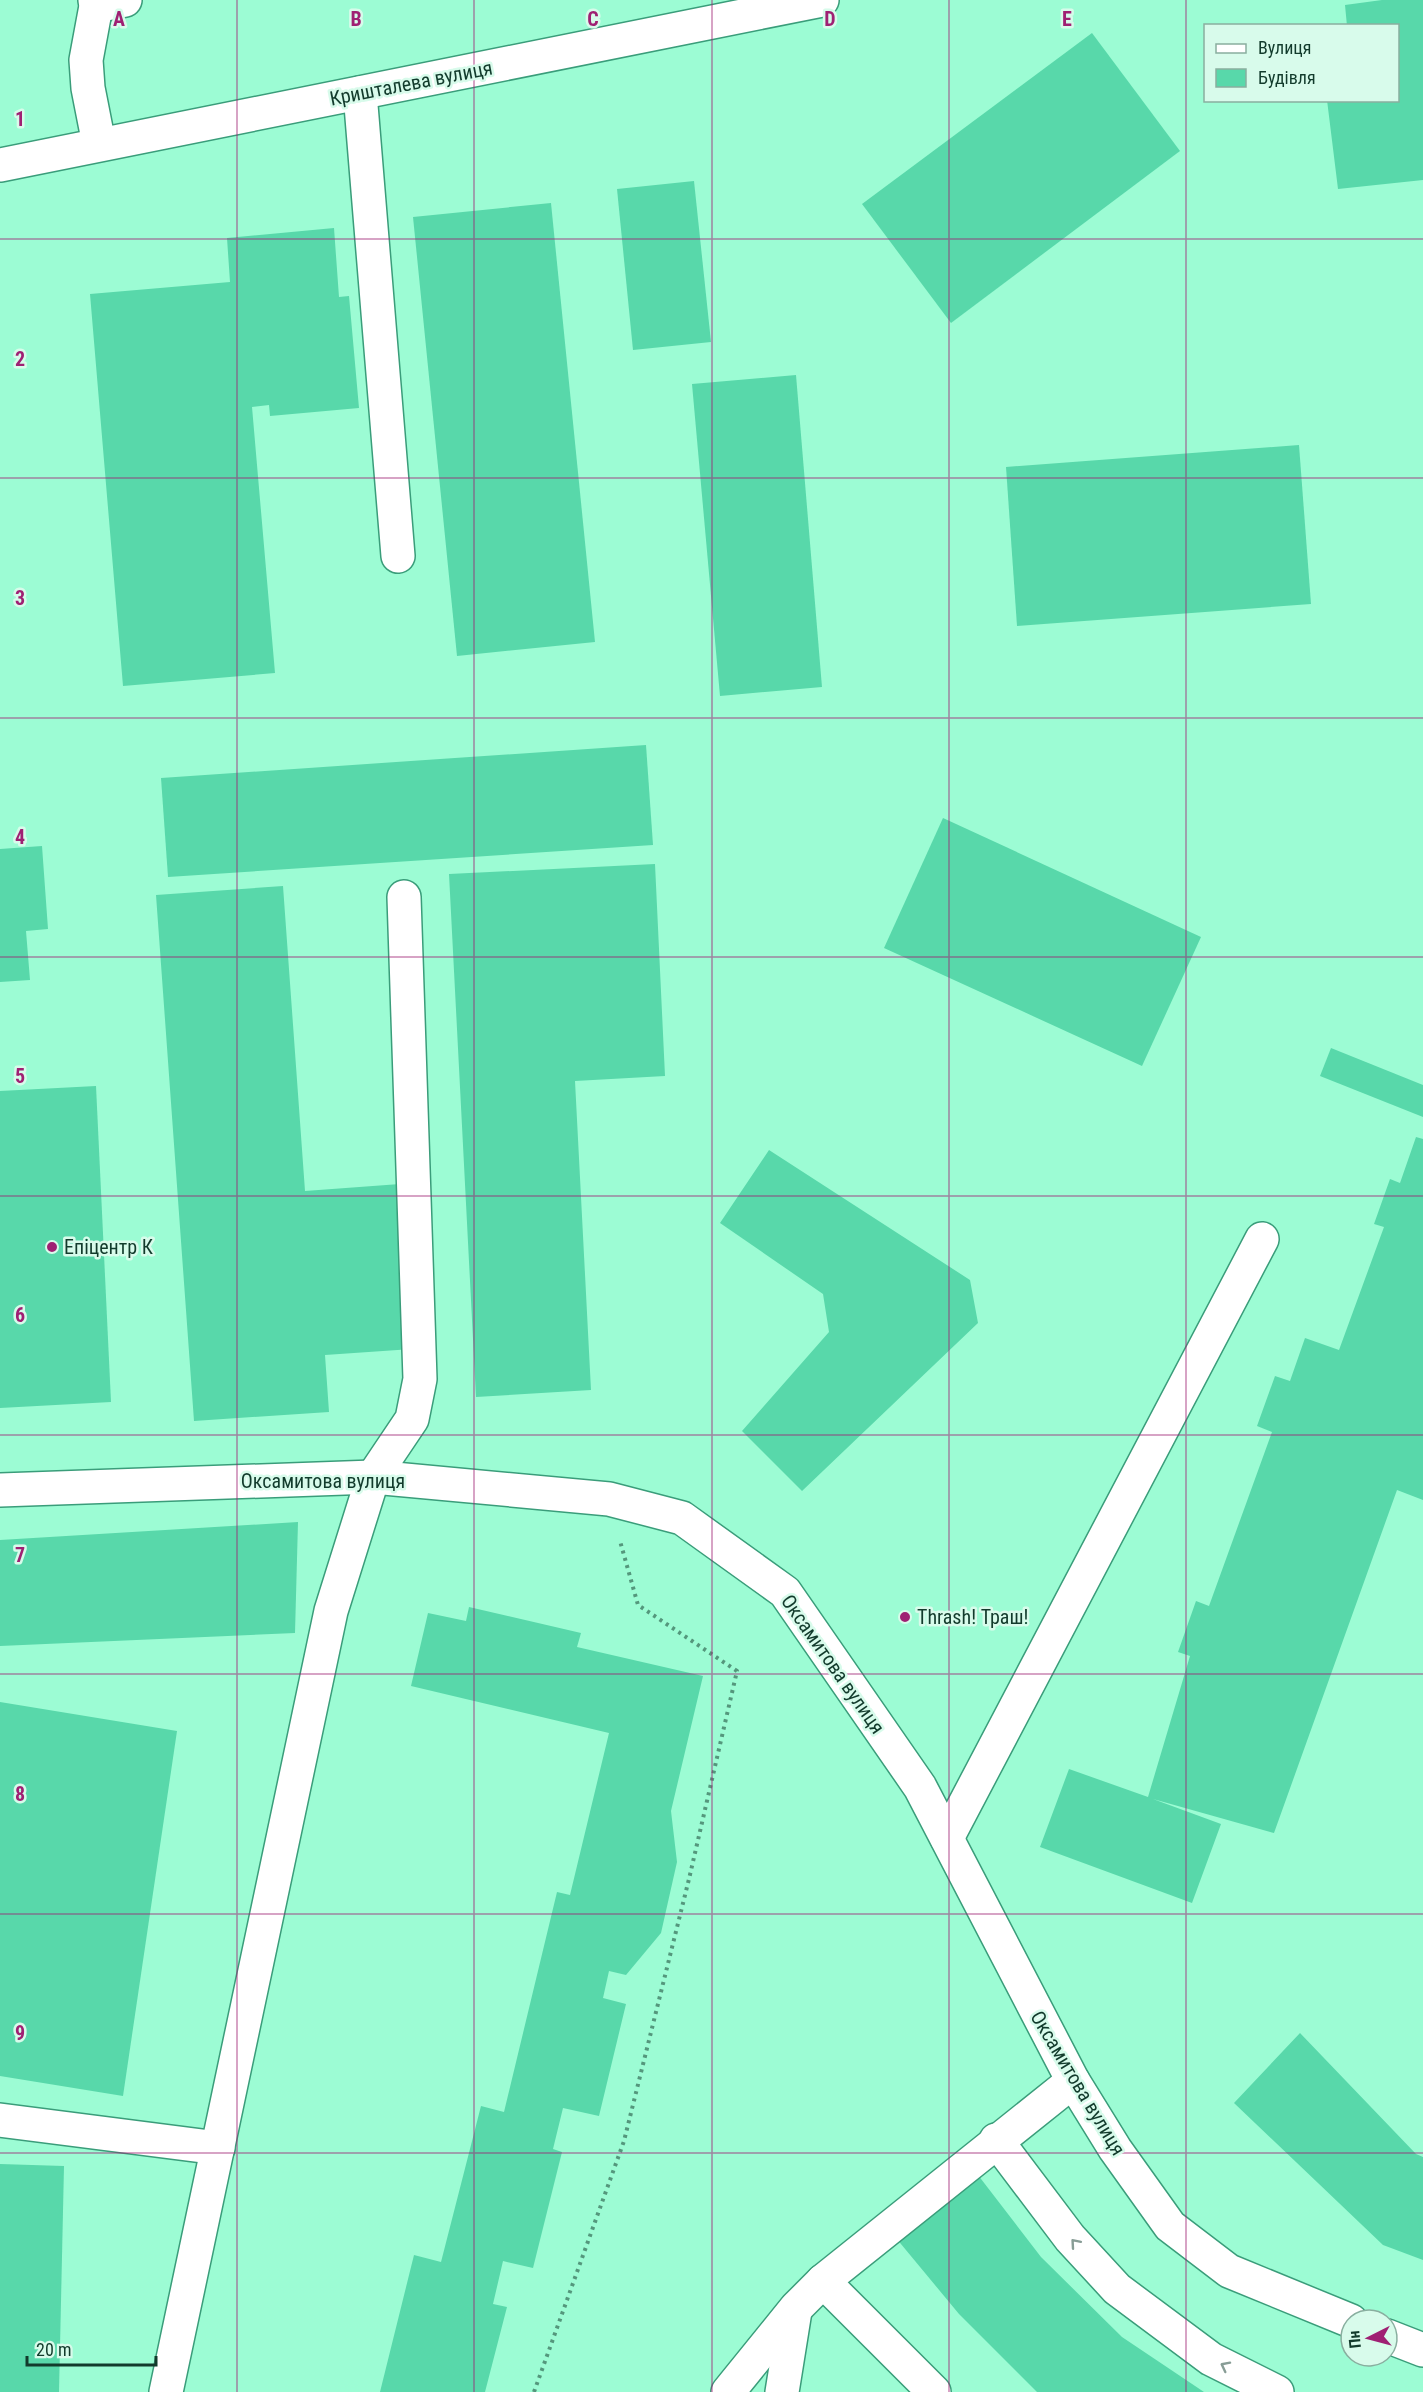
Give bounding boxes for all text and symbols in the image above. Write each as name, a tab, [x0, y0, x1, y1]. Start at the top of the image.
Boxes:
text: A	[113, 7, 125, 31]
text: B	[350, 7, 362, 31]
text: C	[587, 7, 599, 31]
text: D	[824, 7, 836, 31]
text: E	[1062, 7, 1072, 31]
legend	[1204, 24, 1399, 102]
text: Вулиця	[1258, 37, 1312, 58]
street label: Кришталева вулиця	[328, 55, 494, 111]
text: Будівля	[1258, 67, 1316, 88]
text: 1	[15, 107, 25, 131]
text: 2	[15, 347, 25, 371]
text: 3	[15, 586, 25, 610]
text: 4	[15, 825, 25, 849]
text: 5	[15, 1064, 25, 1088]
place label: Епіцентр К	[64, 1235, 154, 1259]
marker: Епіцентр К	[45, 1240, 59, 1254]
text: 6	[15, 1303, 25, 1327]
street label: Оксамитова вулиця	[241, 1469, 405, 1493]
text: 7	[15, 1543, 25, 1567]
street label: Оксамитова вулиця	[776, 1590, 890, 1738]
place label: Thrash! Траш!	[917, 1605, 1028, 1629]
marker: Thrash! Траш!	[898, 1610, 912, 1624]
text: 8	[15, 1782, 25, 1806]
street label: Оксамитова вулиця	[1025, 2006, 1131, 2160]
text: 9	[15, 2021, 25, 2045]
one-way arrow	[1071, 2239, 1082, 2250]
north arrow	[1339, 2308, 1399, 2368]
scale bar	[27, 2329, 156, 2367]
text: Пн	[1344, 2330, 1365, 2349]
text: 20 m	[36, 2339, 71, 2360]
one-way arrow	[1220, 2362, 1231, 2373]

